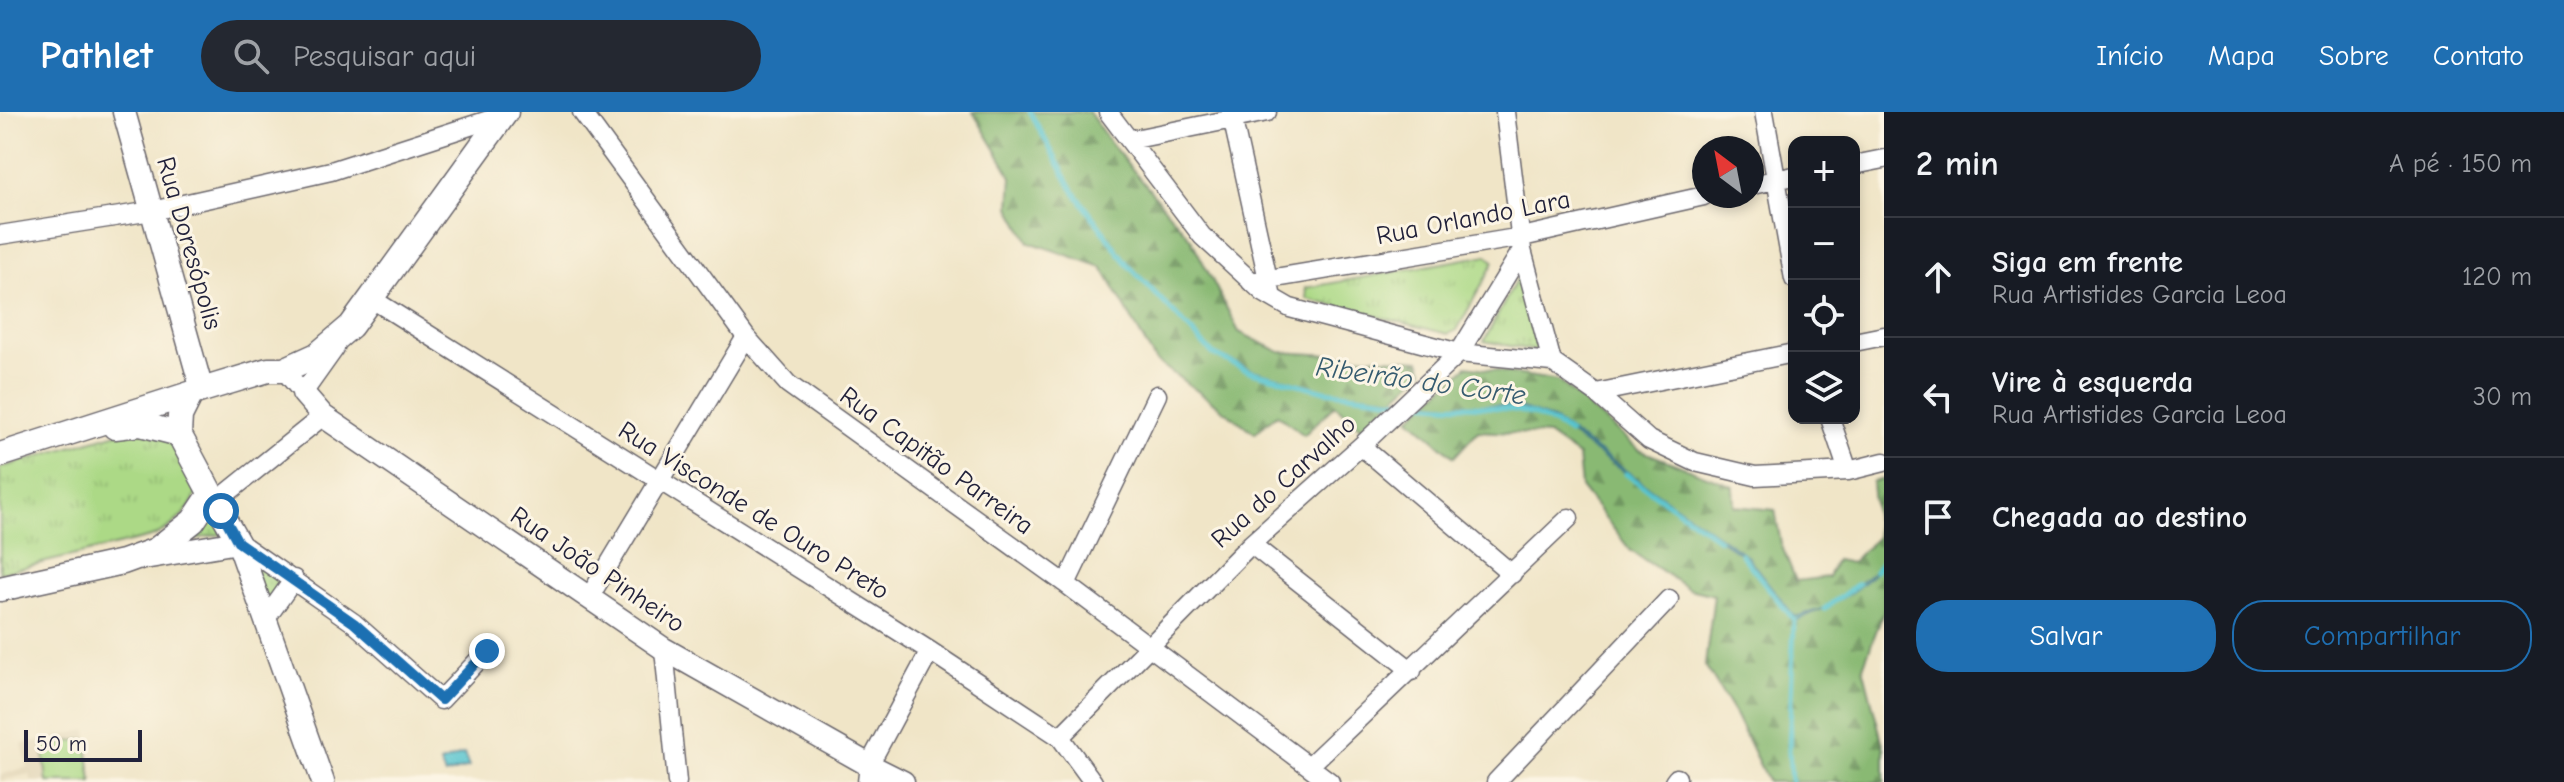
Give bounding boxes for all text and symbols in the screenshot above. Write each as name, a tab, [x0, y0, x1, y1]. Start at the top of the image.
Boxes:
search box	[201, 20, 761, 92]
text: Pathlet	[40, 34, 153, 78]
icon: search	[229, 34, 273, 78]
text: Pesquisar aqui	[293, 39, 476, 74]
text: Início	[2096, 40, 2164, 72]
text: Mapa	[2208, 40, 2275, 72]
text: Sobre	[2319, 40, 2389, 72]
text: Contato	[2433, 40, 2524, 72]
north arrow	[1692, 136, 1764, 208]
map controls	[1788, 136, 1860, 424]
button: +	[1788, 136, 1860, 208]
text: 2 min	[1916, 144, 1999, 184]
text: A pé · 150 m	[2389, 149, 2532, 179]
street label: Rua Doresópolis	[150, 153, 228, 333]
street label: Rua Orlando Lara	[1374, 184, 1573, 251]
button: −	[1788, 208, 1860, 280]
text: Siga em frente	[1992, 245, 2183, 280]
icon: ahead	[1916, 255, 1960, 299]
text: 120 m	[2462, 262, 2532, 292]
button: locate	[1788, 280, 1860, 352]
text: Rua Artistides Garcia Leoa	[1992, 280, 2287, 310]
water label: Ribeirão do Corte	[1314, 350, 1528, 412]
button: layers	[1788, 352, 1860, 424]
text: Vire à esquerda	[1992, 365, 2193, 400]
icon: left	[1916, 375, 1960, 419]
street label: Rua Capitão Parreira	[834, 381, 1039, 541]
text: 30 m	[2473, 382, 2532, 412]
text: Rua Artistides Garcia Leoa	[1992, 400, 2287, 430]
street label: Rua do Carvalho	[1205, 409, 1362, 554]
street label: Rua Visconde de Ouro Preto	[613, 415, 894, 607]
route start	[203, 493, 239, 529]
icon: arrive	[1916, 495, 1960, 539]
street label: Rua João Pinheiro	[505, 500, 690, 639]
text: Chegada ao destino	[1992, 500, 2247, 535]
button: Salvar	[1916, 600, 2216, 672]
button: Compartilhar	[2232, 600, 2532, 672]
route end	[469, 633, 505, 669]
scale bar	[24, 726, 142, 762]
text: 50 m	[36, 731, 87, 757]

